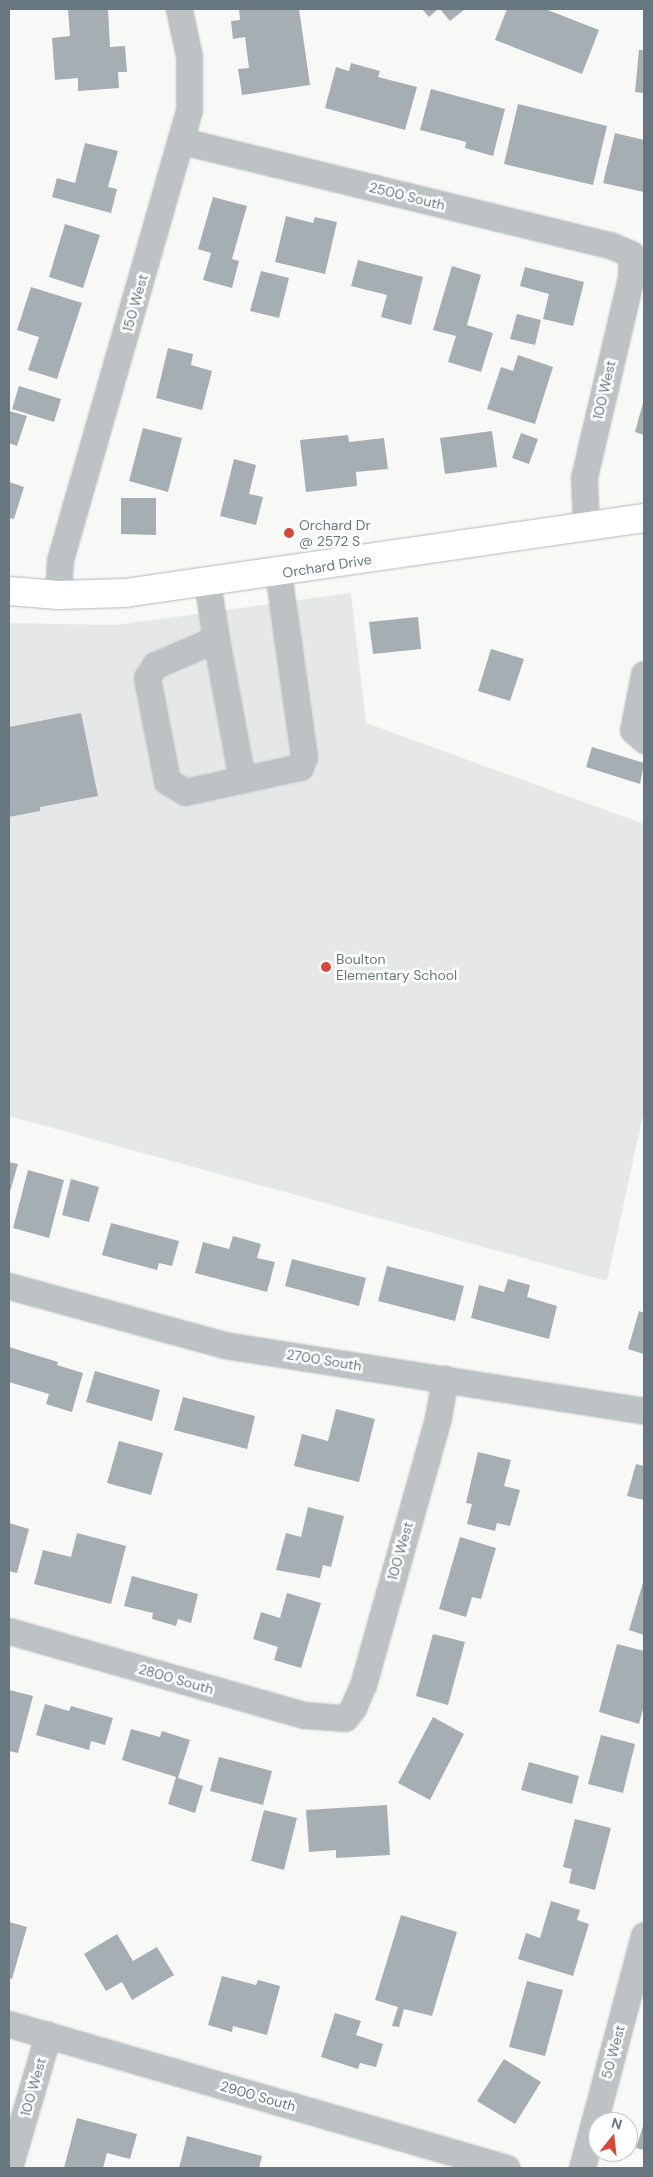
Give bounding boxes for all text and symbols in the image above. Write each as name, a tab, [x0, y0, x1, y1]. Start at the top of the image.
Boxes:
street label: 2500 South	[367, 178, 447, 214]
street label: 150 West	[119, 272, 151, 334]
street label: 100 West	[589, 359, 619, 421]
place label: Orchard Dr @ 2572 S	[299, 517, 371, 550]
marker: Orchard Dr @ 2572 S	[283, 527, 295, 539]
street label: Orchard Drive	[281, 551, 373, 581]
place label: Boulton Elementary School	[336, 951, 457, 984]
marker: Boulton Elementary School	[320, 961, 332, 973]
street label: 2700 South	[285, 1346, 363, 1374]
street label: 100 West	[384, 1520, 416, 1582]
street label: 2800 South	[137, 1660, 215, 1698]
street label: 50 West	[598, 2023, 628, 2081]
street label: 100 West	[17, 2056, 49, 2118]
street label: 2900 South	[218, 2077, 298, 2115]
north arrow	[588, 2112, 638, 2162]
text: N	[609, 2113, 624, 2134]

